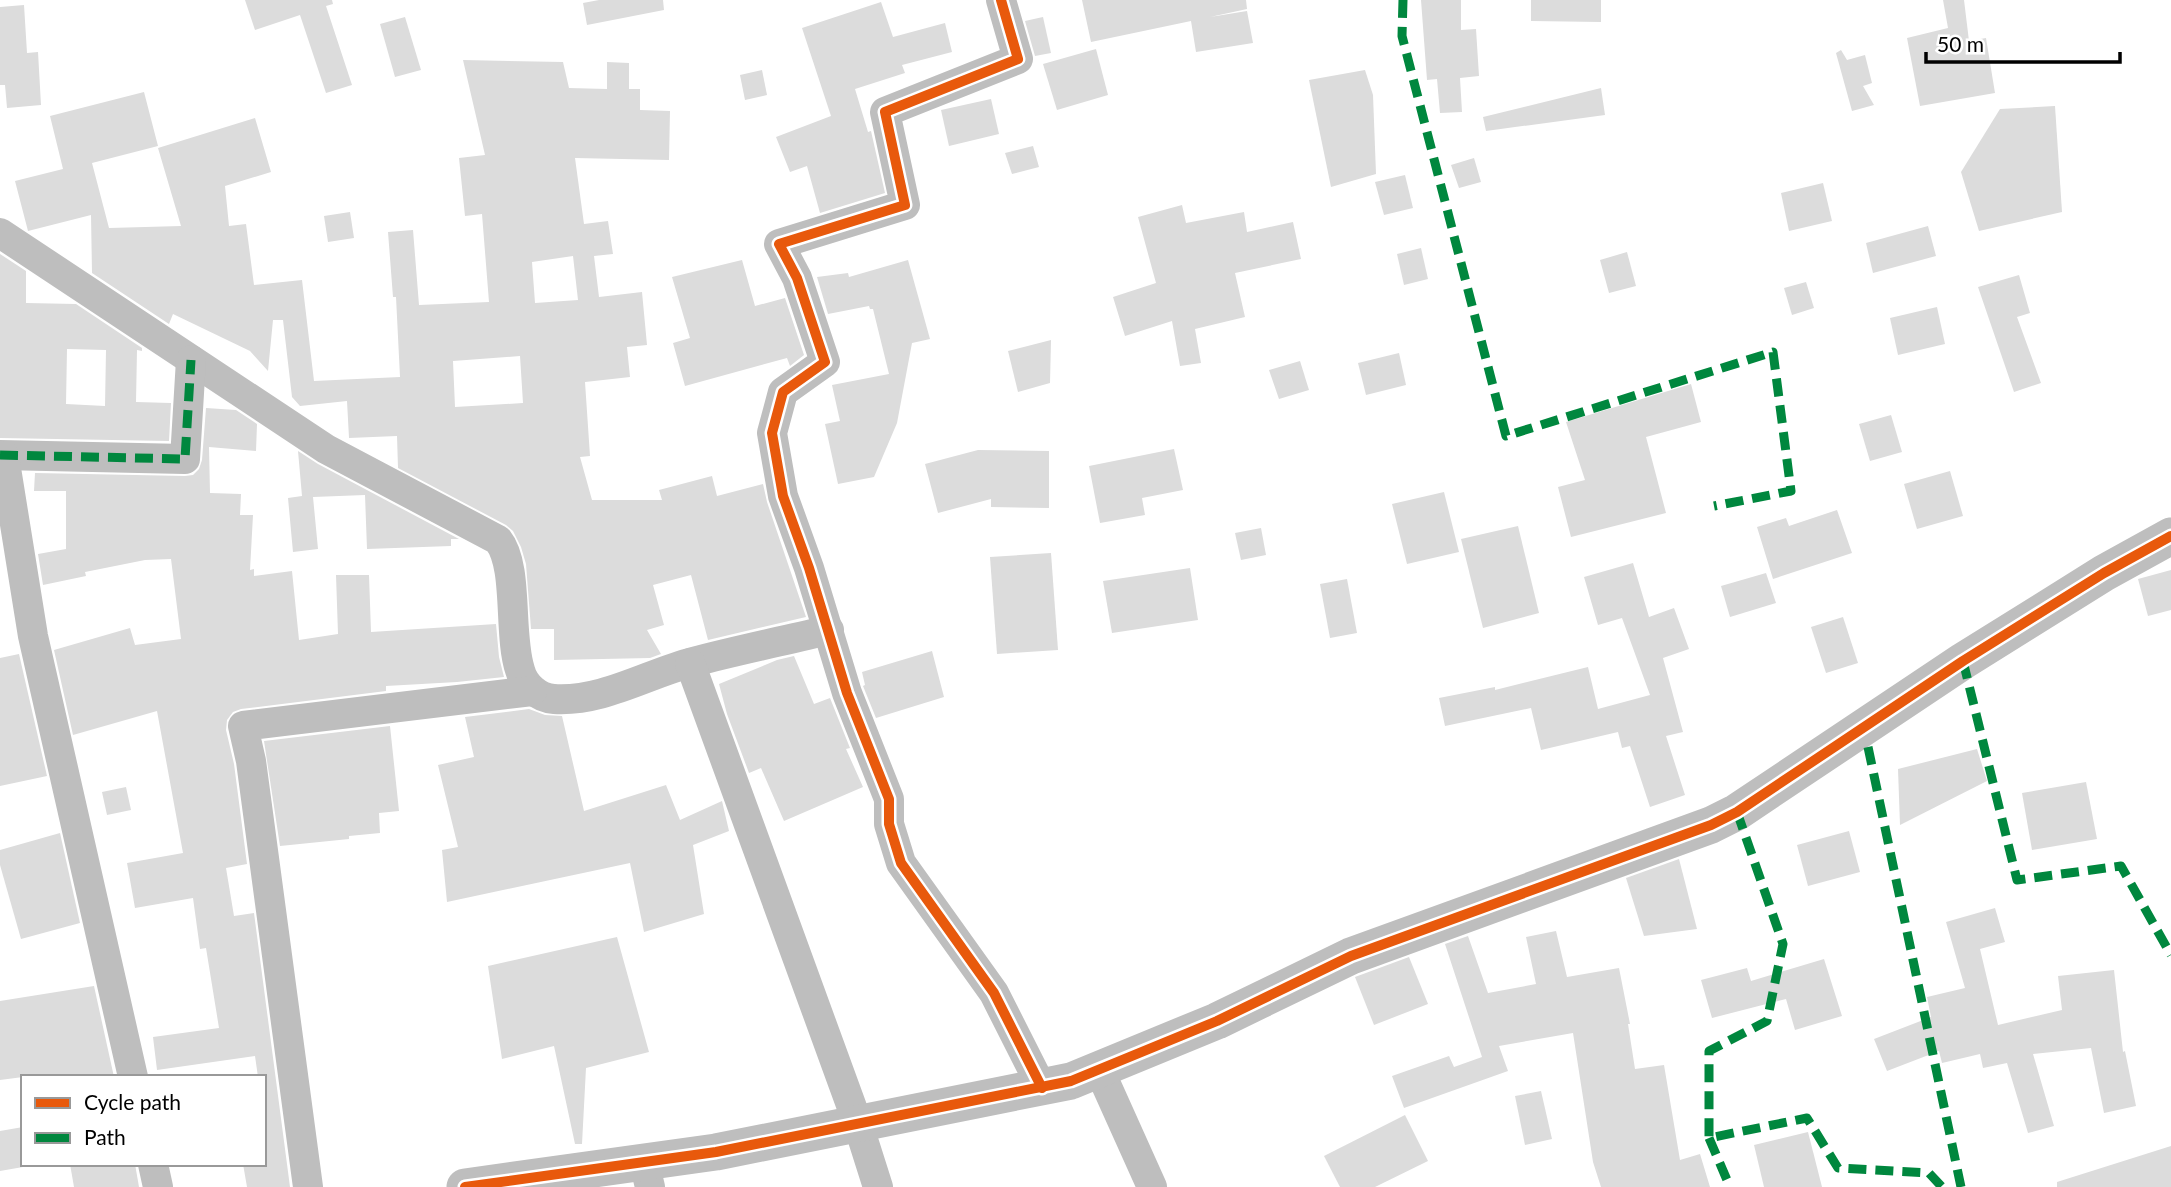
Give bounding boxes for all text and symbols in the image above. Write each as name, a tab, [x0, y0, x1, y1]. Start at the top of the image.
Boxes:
scale bar	[1926, 21, 2120, 65]
text: 50 m	[1937, 31, 1984, 56]
legend	[21, 1075, 266, 1166]
text: Cycle path	[84, 1089, 181, 1114]
text: Path	[84, 1124, 126, 1149]

